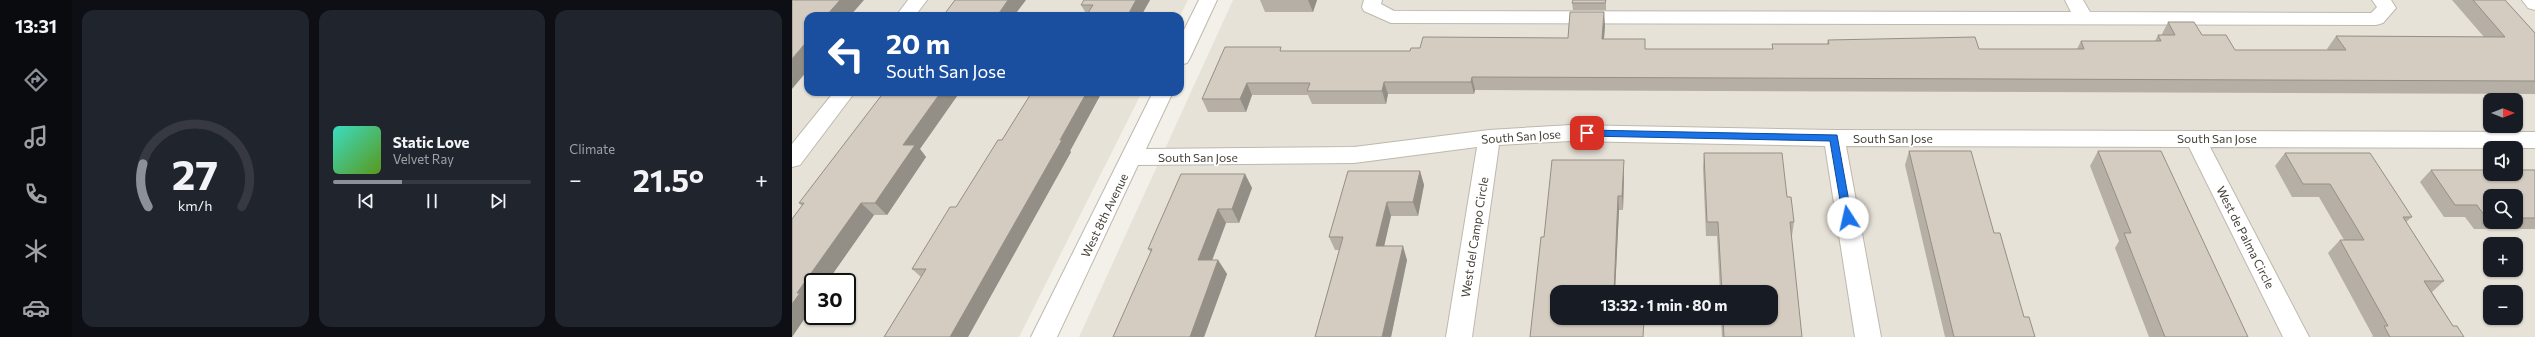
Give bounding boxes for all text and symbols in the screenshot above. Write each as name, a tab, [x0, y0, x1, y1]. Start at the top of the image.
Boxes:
text: 13:31	[15, 15, 57, 37]
text: 20 m	[886, 26, 950, 60]
icon: left	[820, 28, 872, 80]
text: South San Jose	[886, 60, 1006, 82]
icon: directions	[22, 66, 50, 94]
north arrow	[2483, 93, 2523, 133]
map controls	[2483, 93, 2523, 325]
pin	[1570, 116, 1604, 150]
icon: arrive	[1576, 122, 1598, 144]
icon: music	[22, 123, 50, 151]
street label: South San Jose	[1481, 126, 1561, 147]
street label: South San Jose	[1853, 131, 1933, 146]
street label: South San Jose	[2177, 131, 2257, 146]
text: Static Love	[393, 133, 469, 151]
text: Climate	[569, 141, 615, 157]
button: sound	[2483, 141, 2523, 181]
text: 27	[172, 147, 218, 198]
street label: South San Jose	[1158, 150, 1238, 165]
text: Velvet Ray	[393, 151, 454, 167]
text: 21.5°	[633, 161, 704, 198]
text: −	[569, 166, 582, 193]
text: +	[755, 166, 768, 193]
street label: West 8th Avenue	[1078, 171, 1130, 259]
street label: West del Campo Circle	[1458, 176, 1490, 298]
icon: phone	[22, 180, 50, 208]
street label: West de Palma Circle	[2214, 183, 2278, 291]
button: search	[2483, 189, 2523, 229]
icon: previous	[355, 190, 377, 212]
icon: pause	[421, 190, 443, 212]
icon: next	[487, 190, 509, 212]
text: km/h	[178, 195, 213, 213]
position arrow	[1827, 197, 1869, 239]
icon: climate	[22, 237, 50, 265]
button: +	[2483, 237, 2523, 277]
speed limit sign: 30	[804, 273, 856, 325]
button: −	[2483, 285, 2523, 325]
icon: car	[22, 294, 50, 322]
text: 13:32 · 1 min · 80 m	[1601, 296, 1727, 314]

